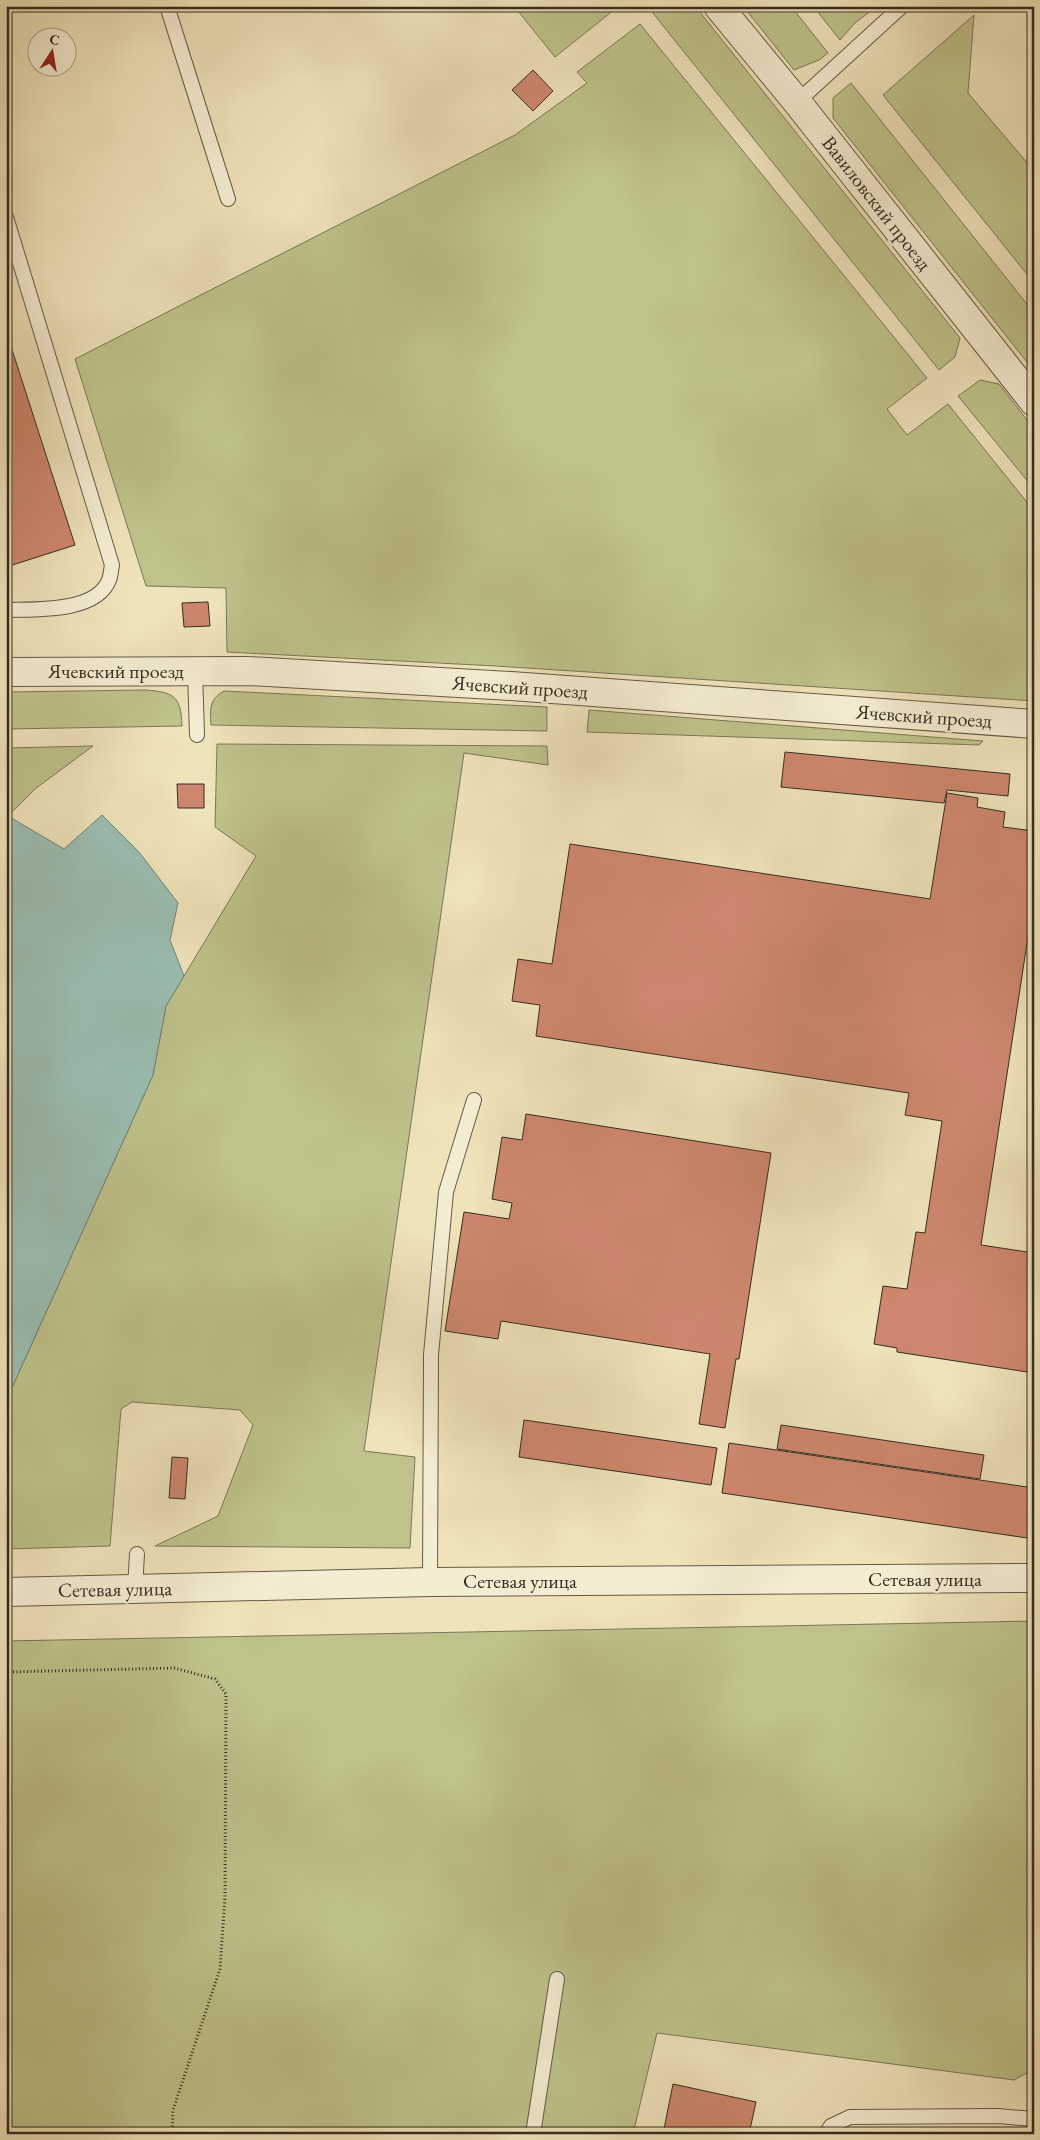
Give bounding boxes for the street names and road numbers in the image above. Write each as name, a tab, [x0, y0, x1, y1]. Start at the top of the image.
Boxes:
street label: Вавиловский проезд	[816, 130, 938, 276]
street label: Ячевский проезд	[47, 658, 184, 684]
street label: Ячевский проезд	[450, 669, 589, 705]
street label: Ячевский проезд	[854, 698, 993, 734]
street label: Сетевая улица	[868, 1566, 982, 1592]
street label: Сетевая улица	[463, 1568, 577, 1594]
street label: Сетевая улица	[58, 1575, 172, 1603]

